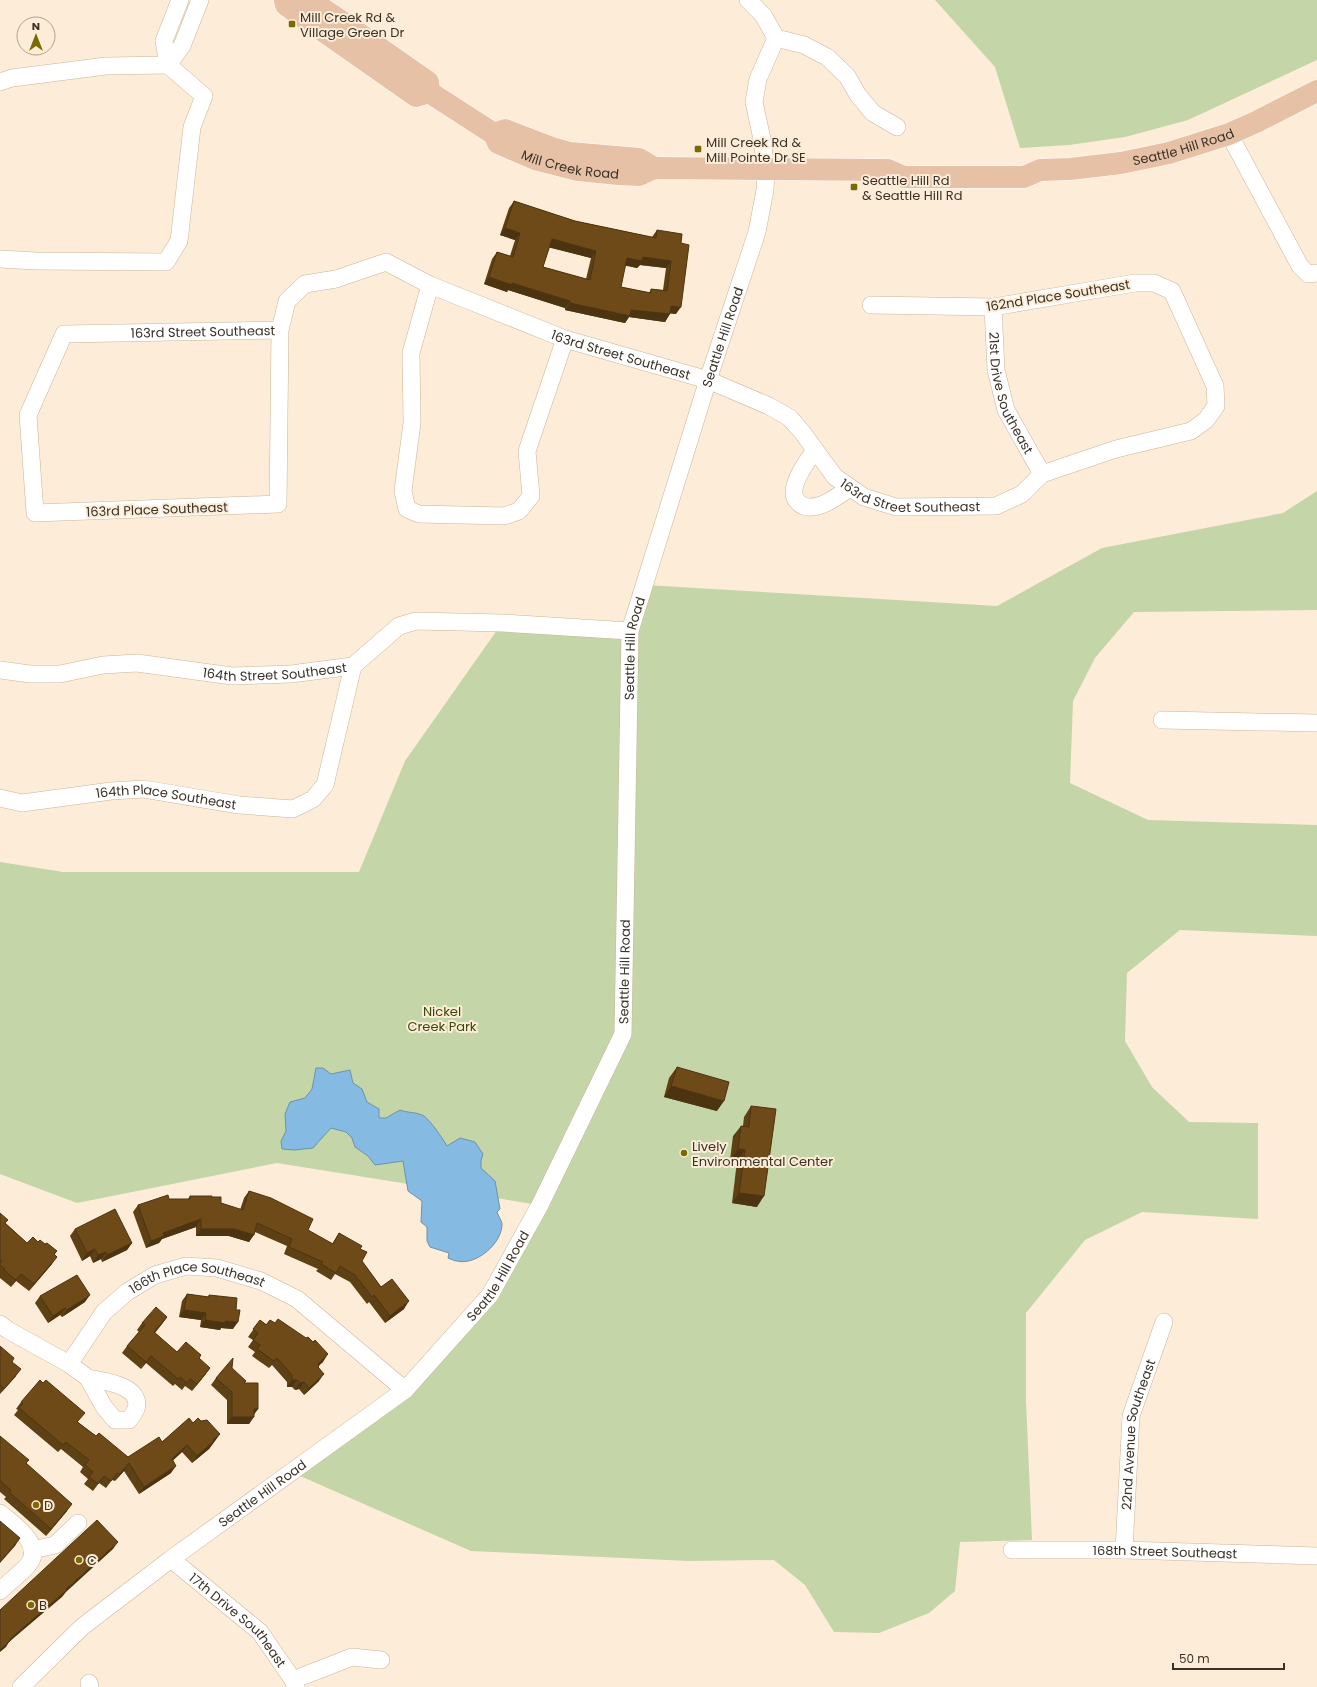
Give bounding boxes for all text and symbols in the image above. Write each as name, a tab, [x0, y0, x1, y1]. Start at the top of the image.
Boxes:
place label: Mill Creek Rd & Village Green Dr	[300, 8, 405, 42]
north arrow	[16, 16, 56, 56]
text: N	[32, 18, 40, 34]
marker: Mill Creek Rd & Village Green Dr	[287, 19, 297, 29]
street label: Seattle Hill Road	[1131, 124, 1237, 170]
place label: Mill Creek Rd & Mill Pointe Dr SE	[706, 133, 806, 167]
marker: Mill Creek Rd & Mill Pointe Dr SE	[693, 144, 703, 154]
street label: Mill Creek Road	[518, 145, 620, 184]
place label: Seattle Hill Rd & Seattle Hill Rd	[862, 171, 963, 205]
marker: Seattle Hill Rd & Seattle Hill Rd	[849, 182, 859, 192]
street label: 162nd Place Southeast	[985, 275, 1131, 316]
street label: Seattle Hill Road	[697, 284, 748, 390]
street label: 163rd Street Southeast	[130, 321, 276, 343]
street label: 163rd Street Southeast	[548, 325, 693, 385]
street label: 21st Drive Southeast	[984, 331, 1038, 458]
street label: 163rd Street Southeast	[836, 474, 980, 517]
street label: 163rd Place Southeast	[86, 498, 228, 521]
street label: Seattle Hill Road	[620, 594, 650, 700]
street label: 164th Street Southeast	[202, 658, 348, 686]
street label: 164th Place Southeast	[95, 780, 238, 814]
street label: Seattle Hill Road	[614, 919, 635, 1024]
park label: Nickel Creek Park	[407, 1002, 477, 1036]
place label: Lively Environmental Center	[692, 1137, 833, 1171]
marker: Lively Environmental Center	[679, 1148, 689, 1158]
street label: Seattle Hill Road	[462, 1227, 534, 1326]
street label: 166th Place Southeast	[126, 1256, 269, 1299]
street label: 22nd Avenue Southeast	[1117, 1356, 1160, 1510]
street label: Seattle Hill Road	[214, 1455, 310, 1532]
place label: D	[44, 1496, 53, 1515]
marker: D	[31, 1500, 41, 1510]
street label: 168th Street Southeast	[1093, 1541, 1238, 1564]
place label: C	[87, 1551, 97, 1570]
marker: C	[74, 1555, 84, 1565]
street label: 17th Drive Southeast	[185, 1569, 291, 1671]
place label: B	[39, 1596, 47, 1615]
marker: B	[26, 1600, 36, 1610]
scale bar	[1173, 1645, 1284, 1671]
text: 50 m	[1179, 1650, 1210, 1667]

